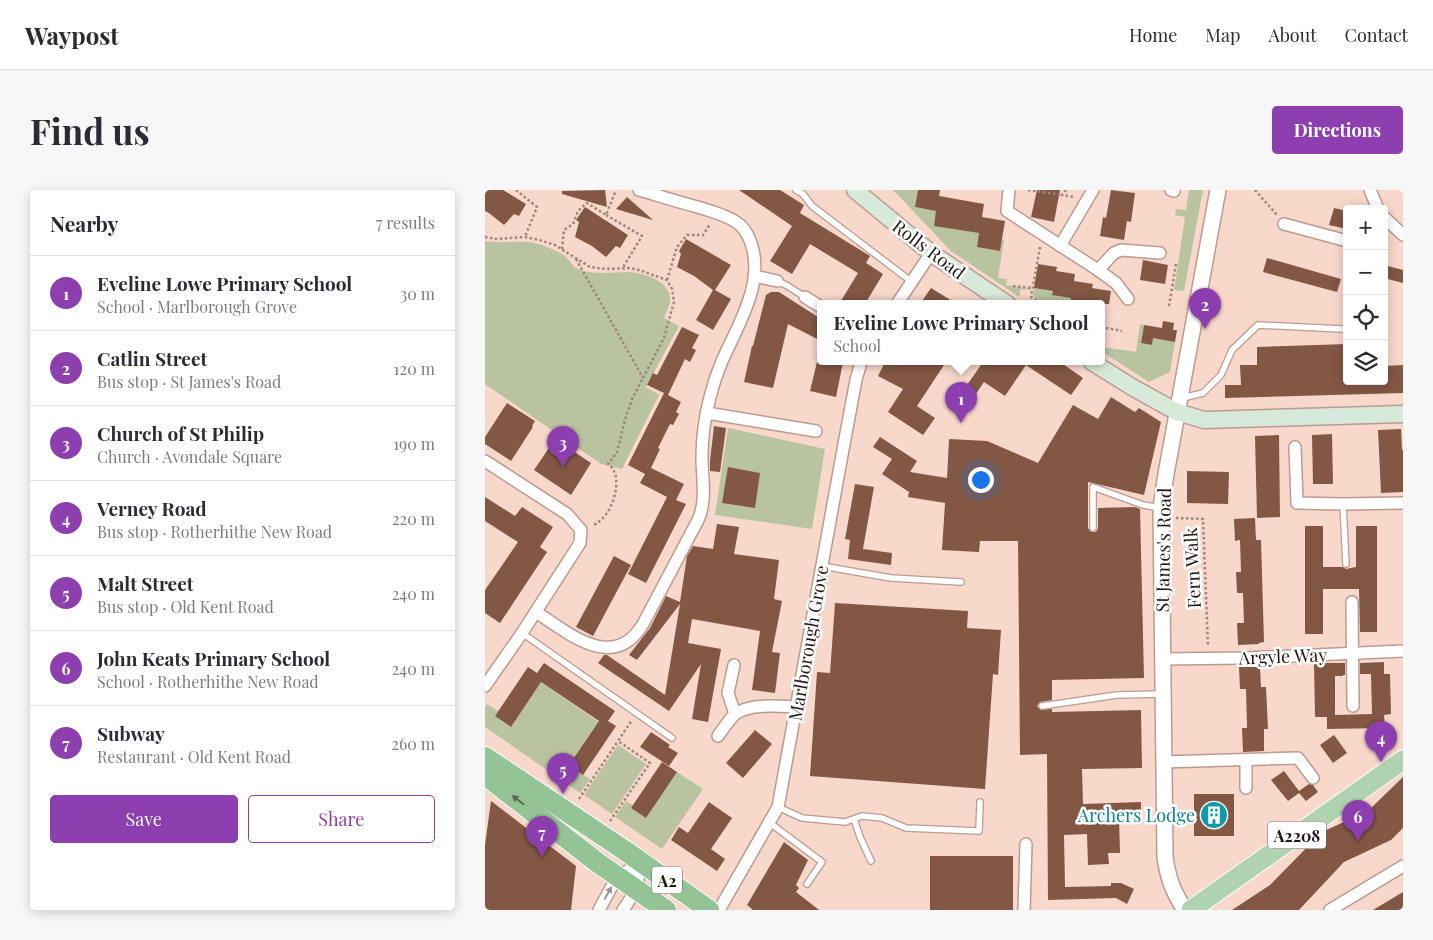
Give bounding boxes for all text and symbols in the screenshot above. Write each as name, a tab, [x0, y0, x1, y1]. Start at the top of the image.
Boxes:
text: Waypost	[25, 19, 119, 51]
text: Home	[1129, 23, 1177, 47]
text: Map	[1205, 23, 1240, 47]
text: About	[1268, 23, 1317, 47]
text: Contact	[1345, 23, 1408, 47]
button: Directions	[1272, 106, 1403, 154]
text: Find us	[30, 107, 150, 154]
map controls	[1343, 205, 1388, 385]
button: +	[1343, 205, 1388, 250]
text: Nearby	[50, 209, 119, 237]
text: 7 results	[376, 212, 435, 233]
street label: Rolls Road	[888, 214, 971, 285]
button: −	[1343, 250, 1388, 295]
text: Eveline Lowe Primary School	[97, 270, 352, 296]
text: 1	[63, 283, 69, 304]
text: 30 m	[400, 283, 435, 304]
pin: 2	[1189, 288, 1221, 329]
button: locate	[1343, 295, 1388, 340]
text: School · Marlborough Grove	[97, 296, 297, 317]
popup	[817, 300, 1105, 365]
text: Eveline Lowe Primary School	[833, 309, 1089, 335]
text: School	[833, 335, 881, 356]
button: layers	[1343, 340, 1388, 385]
text: Catlin Street	[97, 345, 207, 371]
text: 2	[62, 358, 70, 379]
text: 120 m	[394, 358, 435, 379]
text: Bus stop · St James's Road	[97, 371, 281, 392]
pin: 1	[945, 382, 977, 423]
text: Church of St Philip	[97, 420, 264, 446]
pin: 3	[547, 426, 579, 467]
text: 3	[62, 433, 70, 454]
text: 190 m	[393, 433, 435, 454]
text: Church · Avondale Square	[97, 446, 282, 467]
your location	[968, 467, 994, 493]
street label: St James's Road	[1150, 487, 1176, 613]
text: Verney Road	[97, 495, 207, 521]
text: 4	[62, 508, 70, 529]
text: 220 m	[392, 508, 435, 529]
text: Bus stop · Rotherhithe New Road	[97, 521, 332, 542]
street label: Fern Walk	[1178, 527, 1206, 609]
street label: Marlborough Grove	[782, 563, 834, 723]
text: Malt Street	[97, 570, 193, 596]
text: 5	[62, 583, 70, 604]
text: 240 m	[392, 583, 435, 604]
text: Bus stop · Old Kent Road	[97, 596, 274, 617]
street label: Argyle Way	[1237, 642, 1328, 670]
text: John Keats Primary School	[97, 645, 330, 671]
text: 6	[62, 658, 70, 679]
text: 240 m	[392, 658, 435, 679]
text: School · Rotherhithe New Road	[97, 671, 319, 692]
text: Subway	[97, 720, 165, 746]
pin: 4	[1365, 721, 1397, 762]
text: 7	[62, 733, 70, 754]
text: 260 m	[391, 733, 435, 754]
text: Restaurant · Old Kent Road	[97, 746, 291, 767]
pin: 5	[547, 753, 579, 794]
button: Save	[50, 795, 238, 843]
button: Share	[248, 795, 435, 843]
one-way arrow	[512, 795, 525, 806]
building icon: Archers Lodge	[1199, 800, 1229, 830]
pin: 6	[1342, 800, 1374, 841]
place label: Archers Lodge	[1077, 803, 1195, 827]
pin: 7	[526, 816, 558, 857]
road number: A2208	[1268, 822, 1326, 848]
road number: A2	[652, 866, 682, 894]
one-way arrow	[604, 886, 612, 901]

